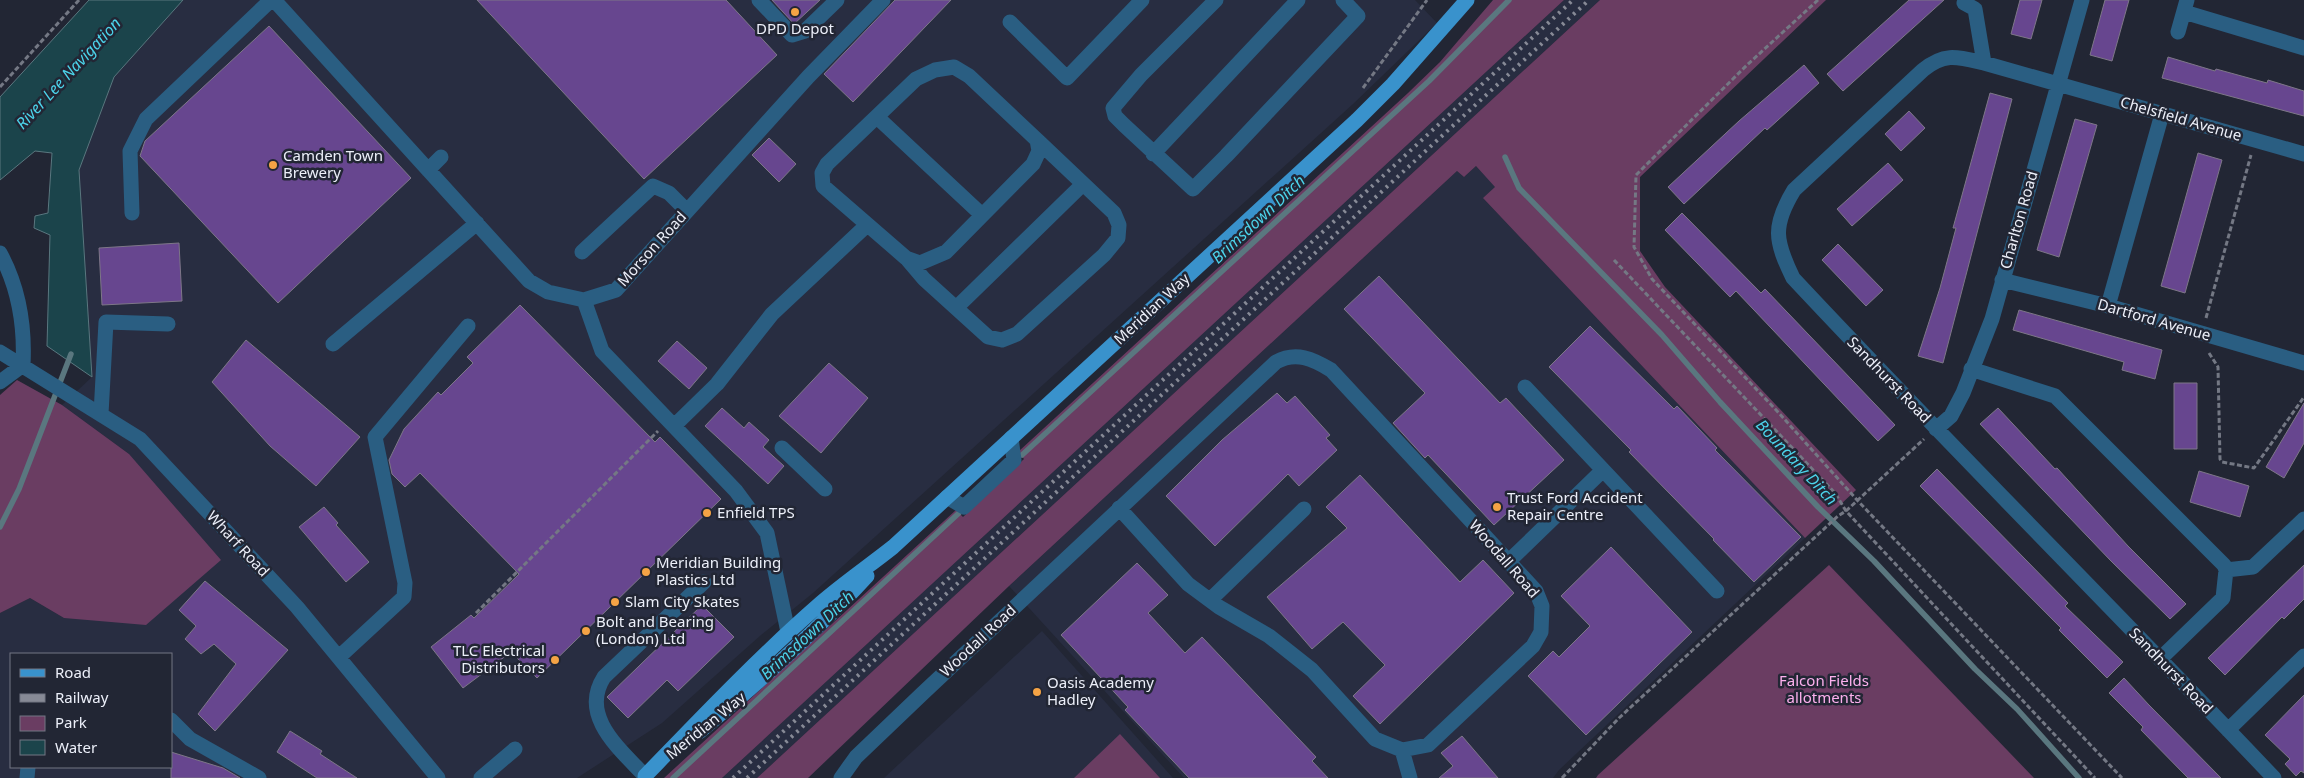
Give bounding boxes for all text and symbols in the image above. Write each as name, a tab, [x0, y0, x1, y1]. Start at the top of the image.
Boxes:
marker: DPD Depot	[789, 6, 801, 18]
water label: River Lee Navigation	[10, 12, 126, 134]
place label: DPD Depot	[756, 18, 835, 38]
street label: Chelsfield Avenue	[2118, 91, 2244, 145]
place label: Camden Town Brewery	[283, 145, 383, 182]
marker: Camden Town Brewery	[267, 159, 279, 171]
street label: Charlton Road	[1995, 168, 2042, 271]
water label: Brimsdown Ditch	[1206, 170, 1310, 268]
street label: Morson Road	[612, 207, 690, 290]
street label: Meridian Way	[1109, 268, 1194, 348]
street label: Dartford Avenue	[2095, 293, 2213, 345]
street label: Sandhurst Road	[1843, 332, 1936, 427]
water label: Boundary Ditch	[1751, 414, 1843, 510]
place label: Trust Ford Accident Repair Centre	[1507, 487, 1643, 524]
marker: Trust Ford Accident Repair Centre	[1491, 501, 1503, 513]
place label: Enfield TPS	[717, 502, 795, 522]
street label: Wharf Road	[203, 506, 274, 580]
marker: Enfield TPS	[701, 507, 713, 519]
street label: Woodall Road	[1465, 515, 1544, 602]
place label: Meridian Building Plastics Ltd	[656, 552, 781, 589]
marker: Meridian Building Plastics Ltd	[640, 566, 652, 578]
water label: Brimsdown Ditch	[755, 586, 859, 684]
place label: Slam City Skates	[625, 591, 739, 611]
marker: Slam City Skates	[609, 596, 621, 608]
street label: Woodall Road	[935, 600, 1020, 681]
place label: Bolt and Bearing (London) Ltd	[596, 611, 714, 648]
street label: Sandhurst Road	[2125, 623, 2218, 718]
marker: Bolt and Bearing (London) Ltd	[580, 625, 592, 637]
place label: TLC Electrical Distributors	[453, 640, 545, 677]
legend	[10, 653, 172, 768]
marker: TLC Electrical Distributors	[549, 654, 561, 666]
text: Road	[55, 662, 91, 682]
park label: Falcon Fields allotments	[1779, 670, 1869, 707]
place label: Oasis Academy Hadley	[1047, 672, 1154, 709]
marker: Oasis Academy Hadley	[1031, 686, 1043, 698]
text: Railway	[55, 687, 109, 707]
street label: Meridian Way	[662, 687, 749, 763]
text: Park	[55, 712, 87, 732]
text: Water	[55, 737, 97, 757]

